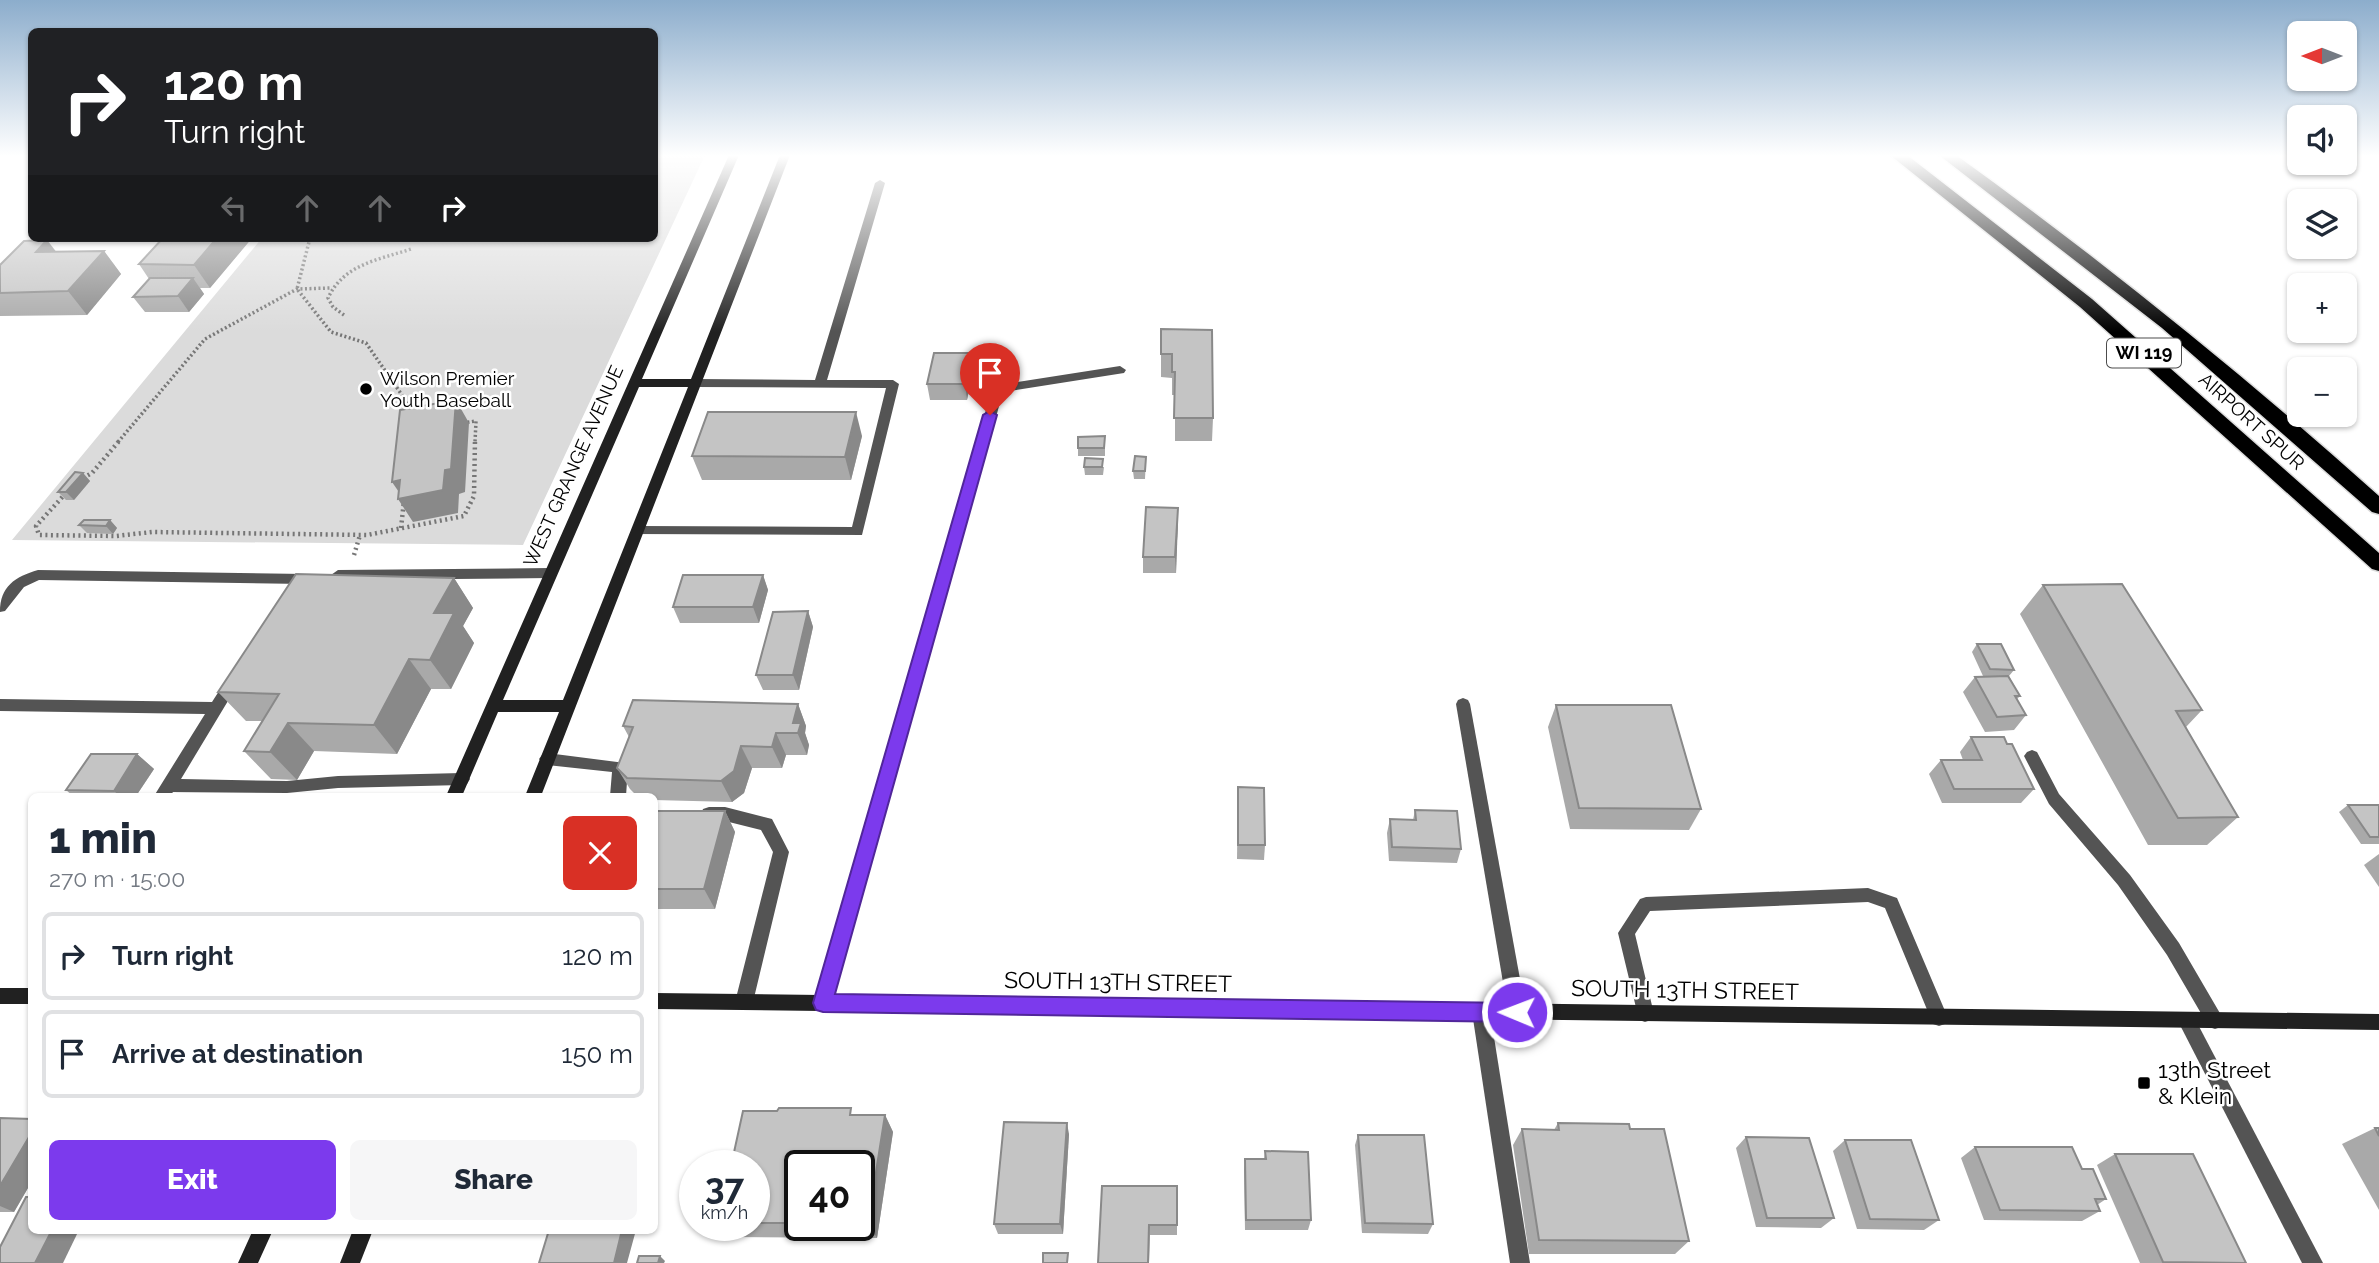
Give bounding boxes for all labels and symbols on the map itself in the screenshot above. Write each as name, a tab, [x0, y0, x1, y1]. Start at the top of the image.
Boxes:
north arrow	[2287, 21, 2357, 91]
road number: WI 119	[2107, 338, 2181, 368]
pin	[960, 343, 1020, 415]
street label: WEST GRANGE AVENUE	[519, 362, 627, 570]
place label: Wilson Premier Youth Baseball	[380, 367, 515, 411]
street label: AIRPORT SPUR	[2195, 368, 2309, 474]
marker: Wilson Premier Youth Baseball	[358, 381, 374, 397]
street label: SOUTH 13TH STREET	[1004, 966, 1232, 997]
street label: SOUTH 13TH STREET	[1571, 974, 1799, 1005]
position arrow	[1480, 975, 1554, 1049]
place label: 13th Street & Klein	[2158, 1056, 2271, 1109]
marker: 13th Street & Klein	[2136, 1075, 2152, 1091]
speed limit sign: 40	[784, 1150, 875, 1241]

